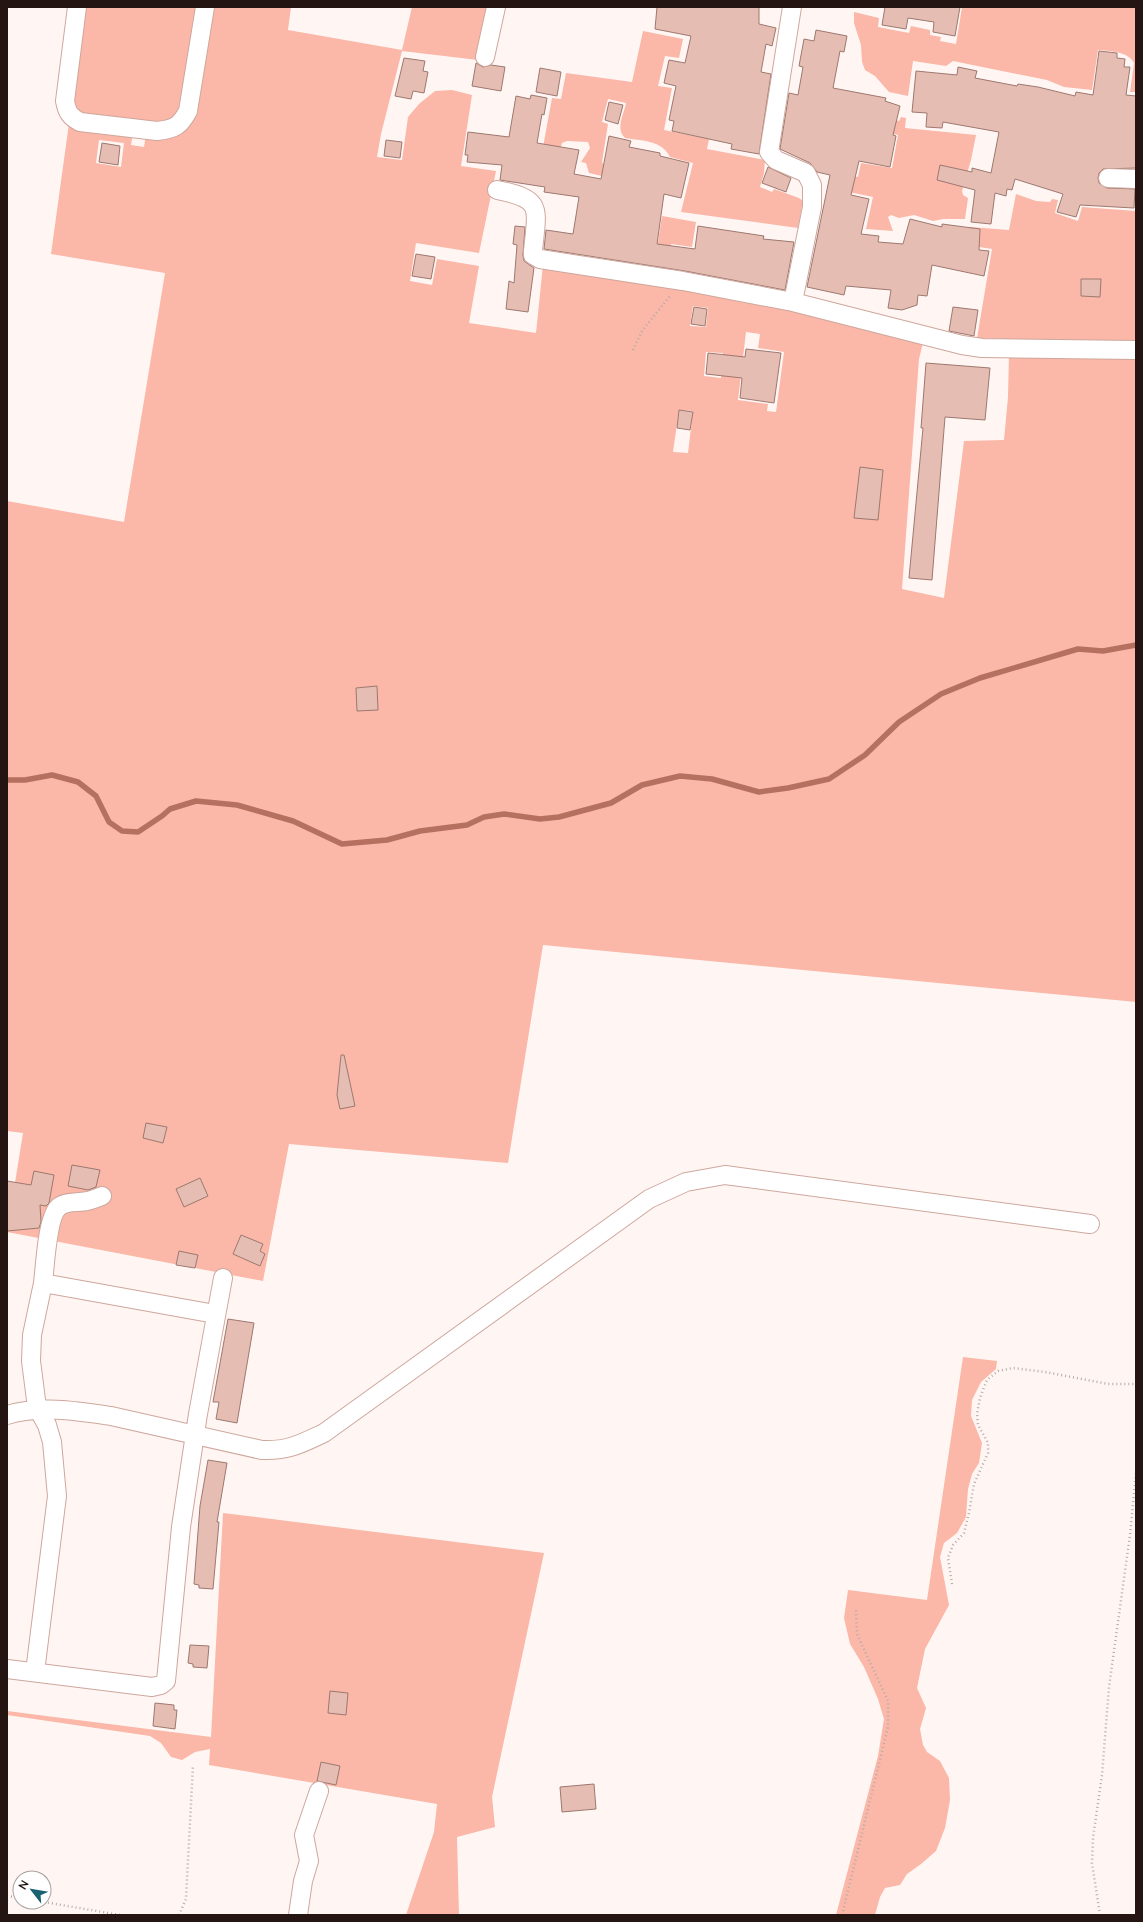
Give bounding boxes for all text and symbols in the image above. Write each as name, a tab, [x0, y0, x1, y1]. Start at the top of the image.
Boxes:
north arrow	[12, 1870, 52, 1910]
text: N	[15, 1878, 31, 1892]

